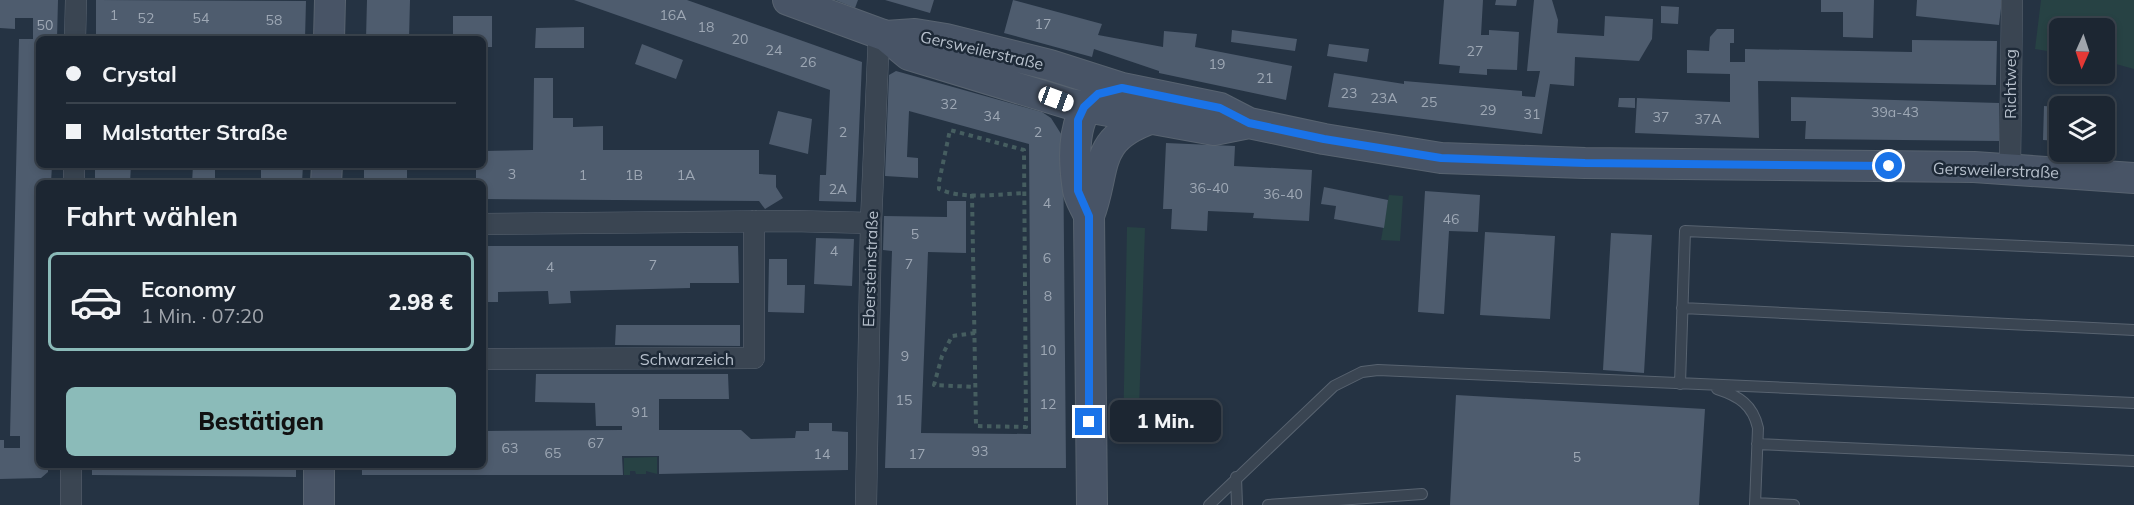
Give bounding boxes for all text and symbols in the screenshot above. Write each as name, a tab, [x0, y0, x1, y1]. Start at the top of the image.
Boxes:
house number: 1	[110, 6, 118, 24]
house number: 16A	[659, 6, 687, 24]
house number: 52	[138, 9, 154, 27]
house number: 54	[193, 9, 210, 27]
house number: 58	[266, 11, 282, 29]
house number: 17	[1035, 15, 1051, 33]
house number: 50	[37, 16, 53, 34]
house number: 18	[698, 18, 714, 36]
north arrow	[2049, 18, 2115, 84]
map controls	[2049, 18, 2115, 162]
street label: Gersweilerstraße	[918, 26, 1046, 74]
house number: 20	[732, 30, 748, 48]
house number: 24	[766, 41, 783, 59]
house number: 27	[1467, 42, 1483, 60]
street label: Richtweg	[2000, 49, 2020, 119]
house number: 26	[800, 53, 816, 71]
house number: 19	[1209, 55, 1225, 73]
text: Crystal	[102, 60, 177, 88]
house number: 21	[1257, 69, 1273, 87]
car	[1036, 84, 1076, 114]
house number: 23	[1341, 84, 1357, 102]
house number: 23A	[1370, 89, 1398, 107]
house number: 25	[1421, 93, 1437, 111]
house number: 32	[941, 95, 957, 113]
button: layers	[2049, 96, 2115, 162]
house number: 29	[1480, 101, 1496, 119]
house number: 39a-43	[1871, 103, 1919, 121]
house number: 31	[1524, 105, 1540, 123]
house number: 34	[984, 107, 1001, 125]
house number: 37	[1653, 108, 1669, 126]
house number: 37A	[1694, 110, 1722, 128]
text: Malstatter Straße	[102, 118, 288, 146]
house number: 2	[839, 123, 847, 141]
house number: 2	[1034, 123, 1042, 141]
route start	[1875, 152, 1902, 179]
street label: Gersweilerstraße	[1933, 158, 2059, 182]
house number: 3	[508, 165, 516, 183]
house number: 1	[579, 166, 587, 184]
house number: 1B	[625, 166, 643, 184]
house number: 1A	[677, 166, 696, 184]
house number: 36-40	[1189, 179, 1229, 197]
house number: 2A	[829, 180, 848, 198]
house number: 36-40	[1263, 185, 1303, 203]
house number: 4	[1043, 194, 1052, 212]
text: Fahrt wählen	[66, 199, 238, 233]
house number: 46	[1443, 210, 1459, 228]
street label: Ebersteinstraße	[858, 211, 882, 327]
house number: 5	[911, 225, 919, 243]
house number: 4	[830, 242, 839, 260]
house number: 6	[1043, 249, 1051, 267]
house number: 7	[905, 255, 913, 273]
house number: 7	[649, 256, 657, 274]
house number: 4	[546, 258, 555, 276]
icon: car	[69, 275, 123, 329]
text: Economy	[141, 275, 236, 303]
house number: 8	[1044, 287, 1052, 305]
text: 2.98 €	[388, 288, 453, 316]
text: 1 Min. · 07:20	[141, 303, 264, 328]
house number: 10	[1040, 341, 1056, 359]
house number: 9	[901, 347, 909, 365]
street label: Schwarzeich	[640, 349, 734, 369]
button: Bestätigen	[66, 387, 456, 456]
house number: 15	[896, 391, 912, 409]
house number: 12	[1040, 395, 1056, 413]
callout: 1 Min.	[1110, 401, 1221, 443]
house number: 91	[632, 403, 648, 421]
route end	[1075, 408, 1102, 435]
text: 1 Min.	[1136, 408, 1195, 433]
house number: 67	[588, 434, 604, 452]
house number: 63	[502, 439, 518, 457]
house number: 93	[972, 442, 988, 460]
house number: 65	[545, 444, 561, 462]
house number: 14	[814, 445, 831, 463]
house number: 17	[909, 445, 925, 463]
house number: 5	[1573, 448, 1581, 466]

